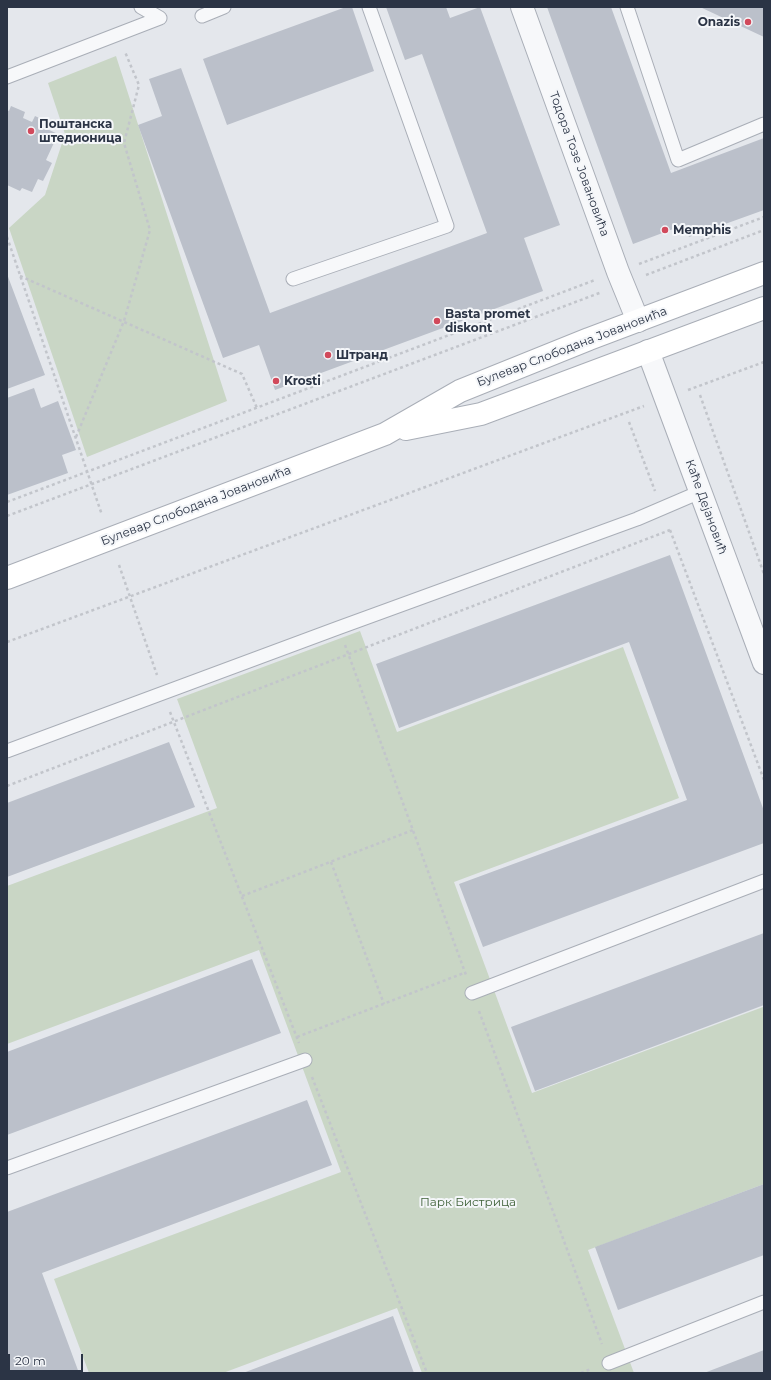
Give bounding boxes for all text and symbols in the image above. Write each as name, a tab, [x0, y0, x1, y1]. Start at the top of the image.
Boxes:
place label: Onazis	[698, 15, 740, 29]
marker: Onazis	[743, 17, 753, 27]
street label: Тодора Тозе Јовановића	[546, 89, 612, 239]
place label: Поштанска штедионица	[39, 117, 122, 145]
marker: Поштанска штедионица	[26, 126, 36, 136]
place label: Memphis	[673, 223, 731, 237]
marker: Memphis	[660, 225, 670, 235]
street label: Булевар Слободана Јовановића	[475, 304, 669, 390]
place label: Basta promet diskont	[445, 307, 530, 335]
marker: Basta promet diskont	[432, 316, 442, 326]
place label: Штранд	[336, 348, 388, 362]
marker: Штранд	[323, 350, 333, 360]
place label: Krosti	[284, 374, 321, 388]
marker: Krosti	[271, 376, 281, 386]
street label: Каће Дејановић	[682, 457, 730, 557]
street label: Булевар Слободана Јовановића	[99, 463, 293, 549]
park label: Парк Бистрица	[420, 1195, 516, 1209]
scale bar	[10, 1346, 85, 1372]
text: 20 m	[15, 1353, 46, 1368]

